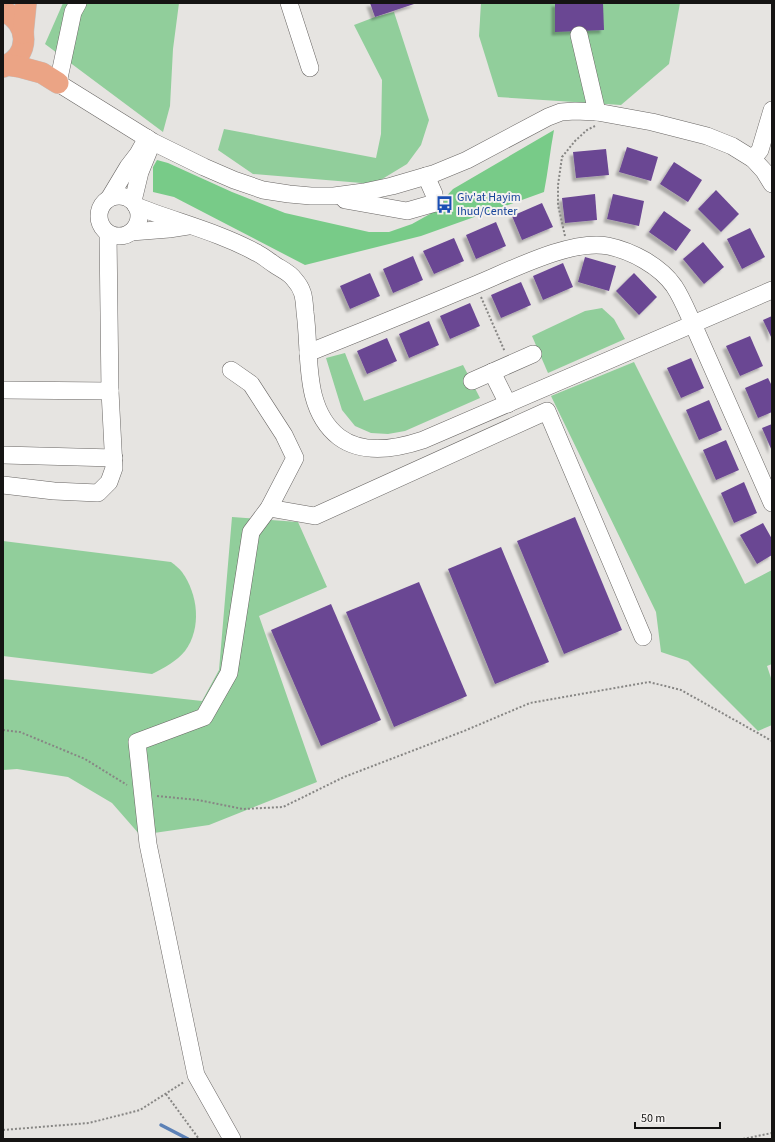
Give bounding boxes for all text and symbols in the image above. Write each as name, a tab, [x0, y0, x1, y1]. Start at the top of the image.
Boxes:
place label: Giv'at Hayim Ihud/Center	[457, 189, 521, 220]
bus stop icon: Giv'at Hayim Ihud/Center	[434, 194, 454, 214]
scale bar	[635, 1104, 720, 1130]
text: 50 m	[641, 1110, 665, 1127]

